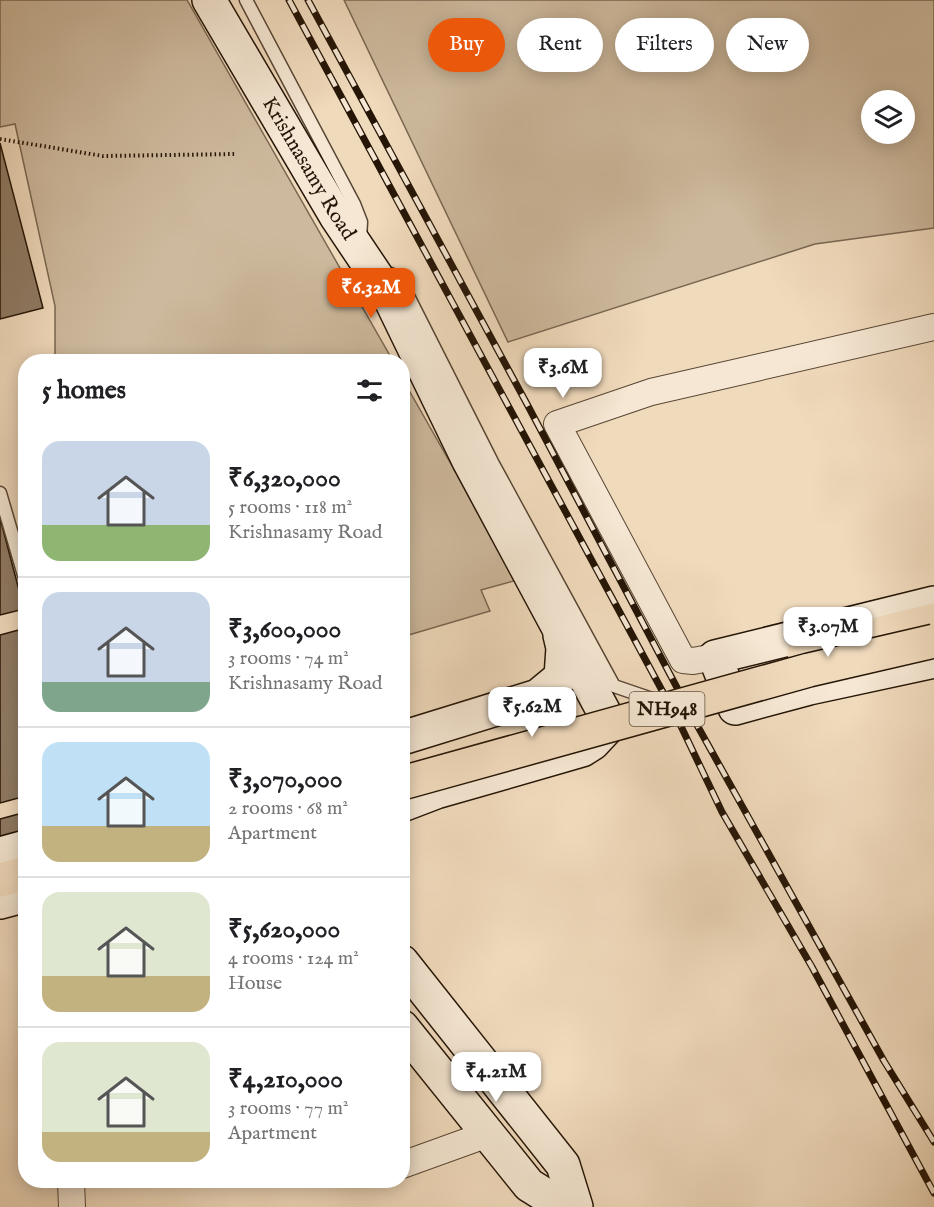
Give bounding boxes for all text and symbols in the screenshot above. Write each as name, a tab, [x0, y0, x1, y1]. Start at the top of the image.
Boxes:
chip: Buy	[428, 18, 505, 72]
chip: Rent	[517, 18, 603, 72]
chip: Filters	[615, 18, 714, 72]
chip: New	[726, 18, 809, 72]
map controls	[861, 90, 915, 144]
button: layers	[861, 90, 915, 144]
street label: Krishnasamy Road	[256, 92, 362, 246]
pin: ₹6.32M	[322, 268, 420, 319]
text: ₹6.32M	[341, 275, 401, 300]
pin: ₹3.6M	[521, 348, 605, 399]
text: ₹3.6M	[538, 355, 588, 380]
text: 5 homes	[42, 374, 126, 407]
icon: filters	[353, 374, 386, 407]
text: ₹6,320,000	[228, 462, 341, 495]
icon: home	[90, 465, 162, 537]
text: 5 rooms · 118 m²	[228, 495, 352, 520]
text: Krishnasamy Road	[228, 520, 383, 545]
pin: ₹3.07M	[779, 607, 877, 658]
text: ₹3,600,000	[228, 613, 341, 646]
text: ₹3.07M	[797, 614, 859, 639]
icon: home	[90, 616, 162, 688]
text: 3 rooms · 74 m²	[228, 646, 349, 671]
text: Krishnasamy Road	[228, 671, 383, 696]
pin: ₹5.62M	[483, 687, 581, 738]
road number: NH948	[630, 692, 704, 726]
text: ₹5.62M	[502, 694, 562, 719]
text: ₹3,070,000	[228, 763, 342, 796]
icon: home	[90, 766, 162, 838]
text: 2 rooms · 68 m²	[228, 796, 348, 821]
text: Apartment	[228, 821, 317, 846]
text: ₹5,620,000	[228, 913, 340, 946]
icon: home	[90, 916, 162, 988]
text: 4 rooms · 124 m²	[228, 946, 359, 971]
text: House	[228, 971, 282, 996]
pin: ₹4.21M	[447, 1052, 545, 1103]
text: ₹4.21M	[465, 1059, 527, 1084]
text: ₹4,210,000	[228, 1063, 343, 1096]
icon: home	[90, 1066, 162, 1138]
text: 3 rooms · 77 m²	[228, 1096, 348, 1121]
text: Apartment	[228, 1121, 317, 1146]

